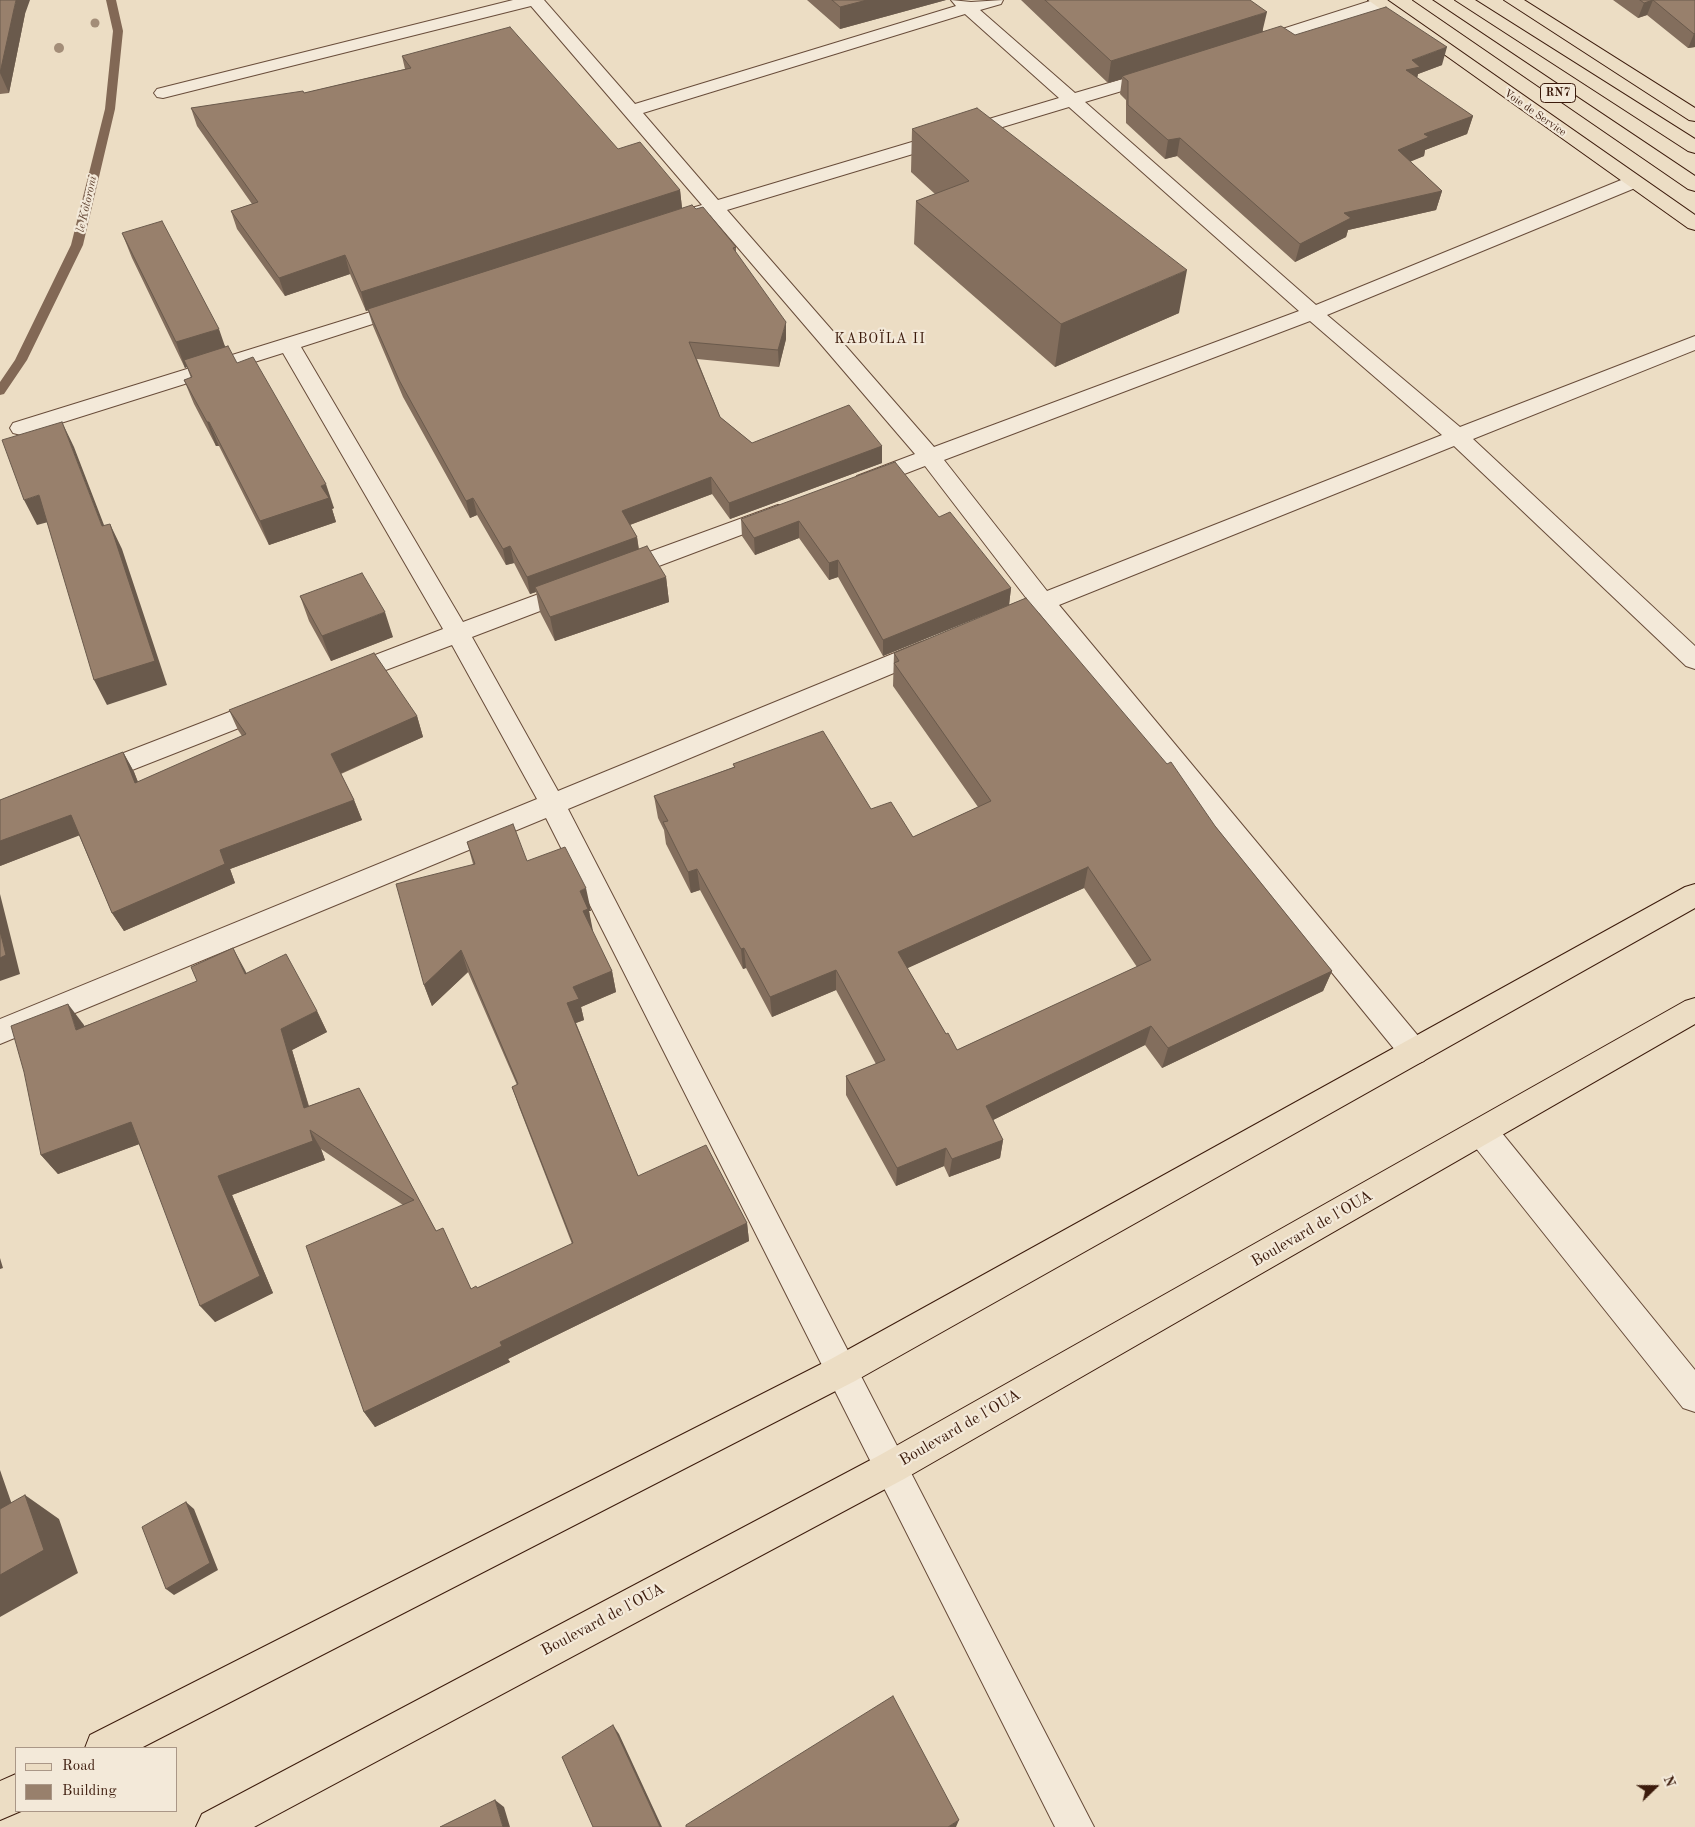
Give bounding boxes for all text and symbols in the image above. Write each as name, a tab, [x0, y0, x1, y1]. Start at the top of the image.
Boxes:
road number: RN7	[1540, 84, 1576, 102]
street label: Voie de Service	[1501, 87, 1569, 139]
water label: le Kotoroni	[74, 174, 100, 234]
district label: KABOÏLA II	[833, 331, 927, 347]
street label: Boulevard de l'OUA	[1248, 1187, 1376, 1271]
street label: Boulevard de l'OUA	[896, 1386, 1024, 1470]
street label: Boulevard de l'OUA	[538, 1579, 668, 1661]
legend	[15, 1747, 178, 1812]
text: Road	[62, 1759, 95, 1774]
north arrow	[1630, 1762, 1680, 1812]
text: N	[1660, 1774, 1677, 1789]
text: Building	[62, 1784, 117, 1799]

